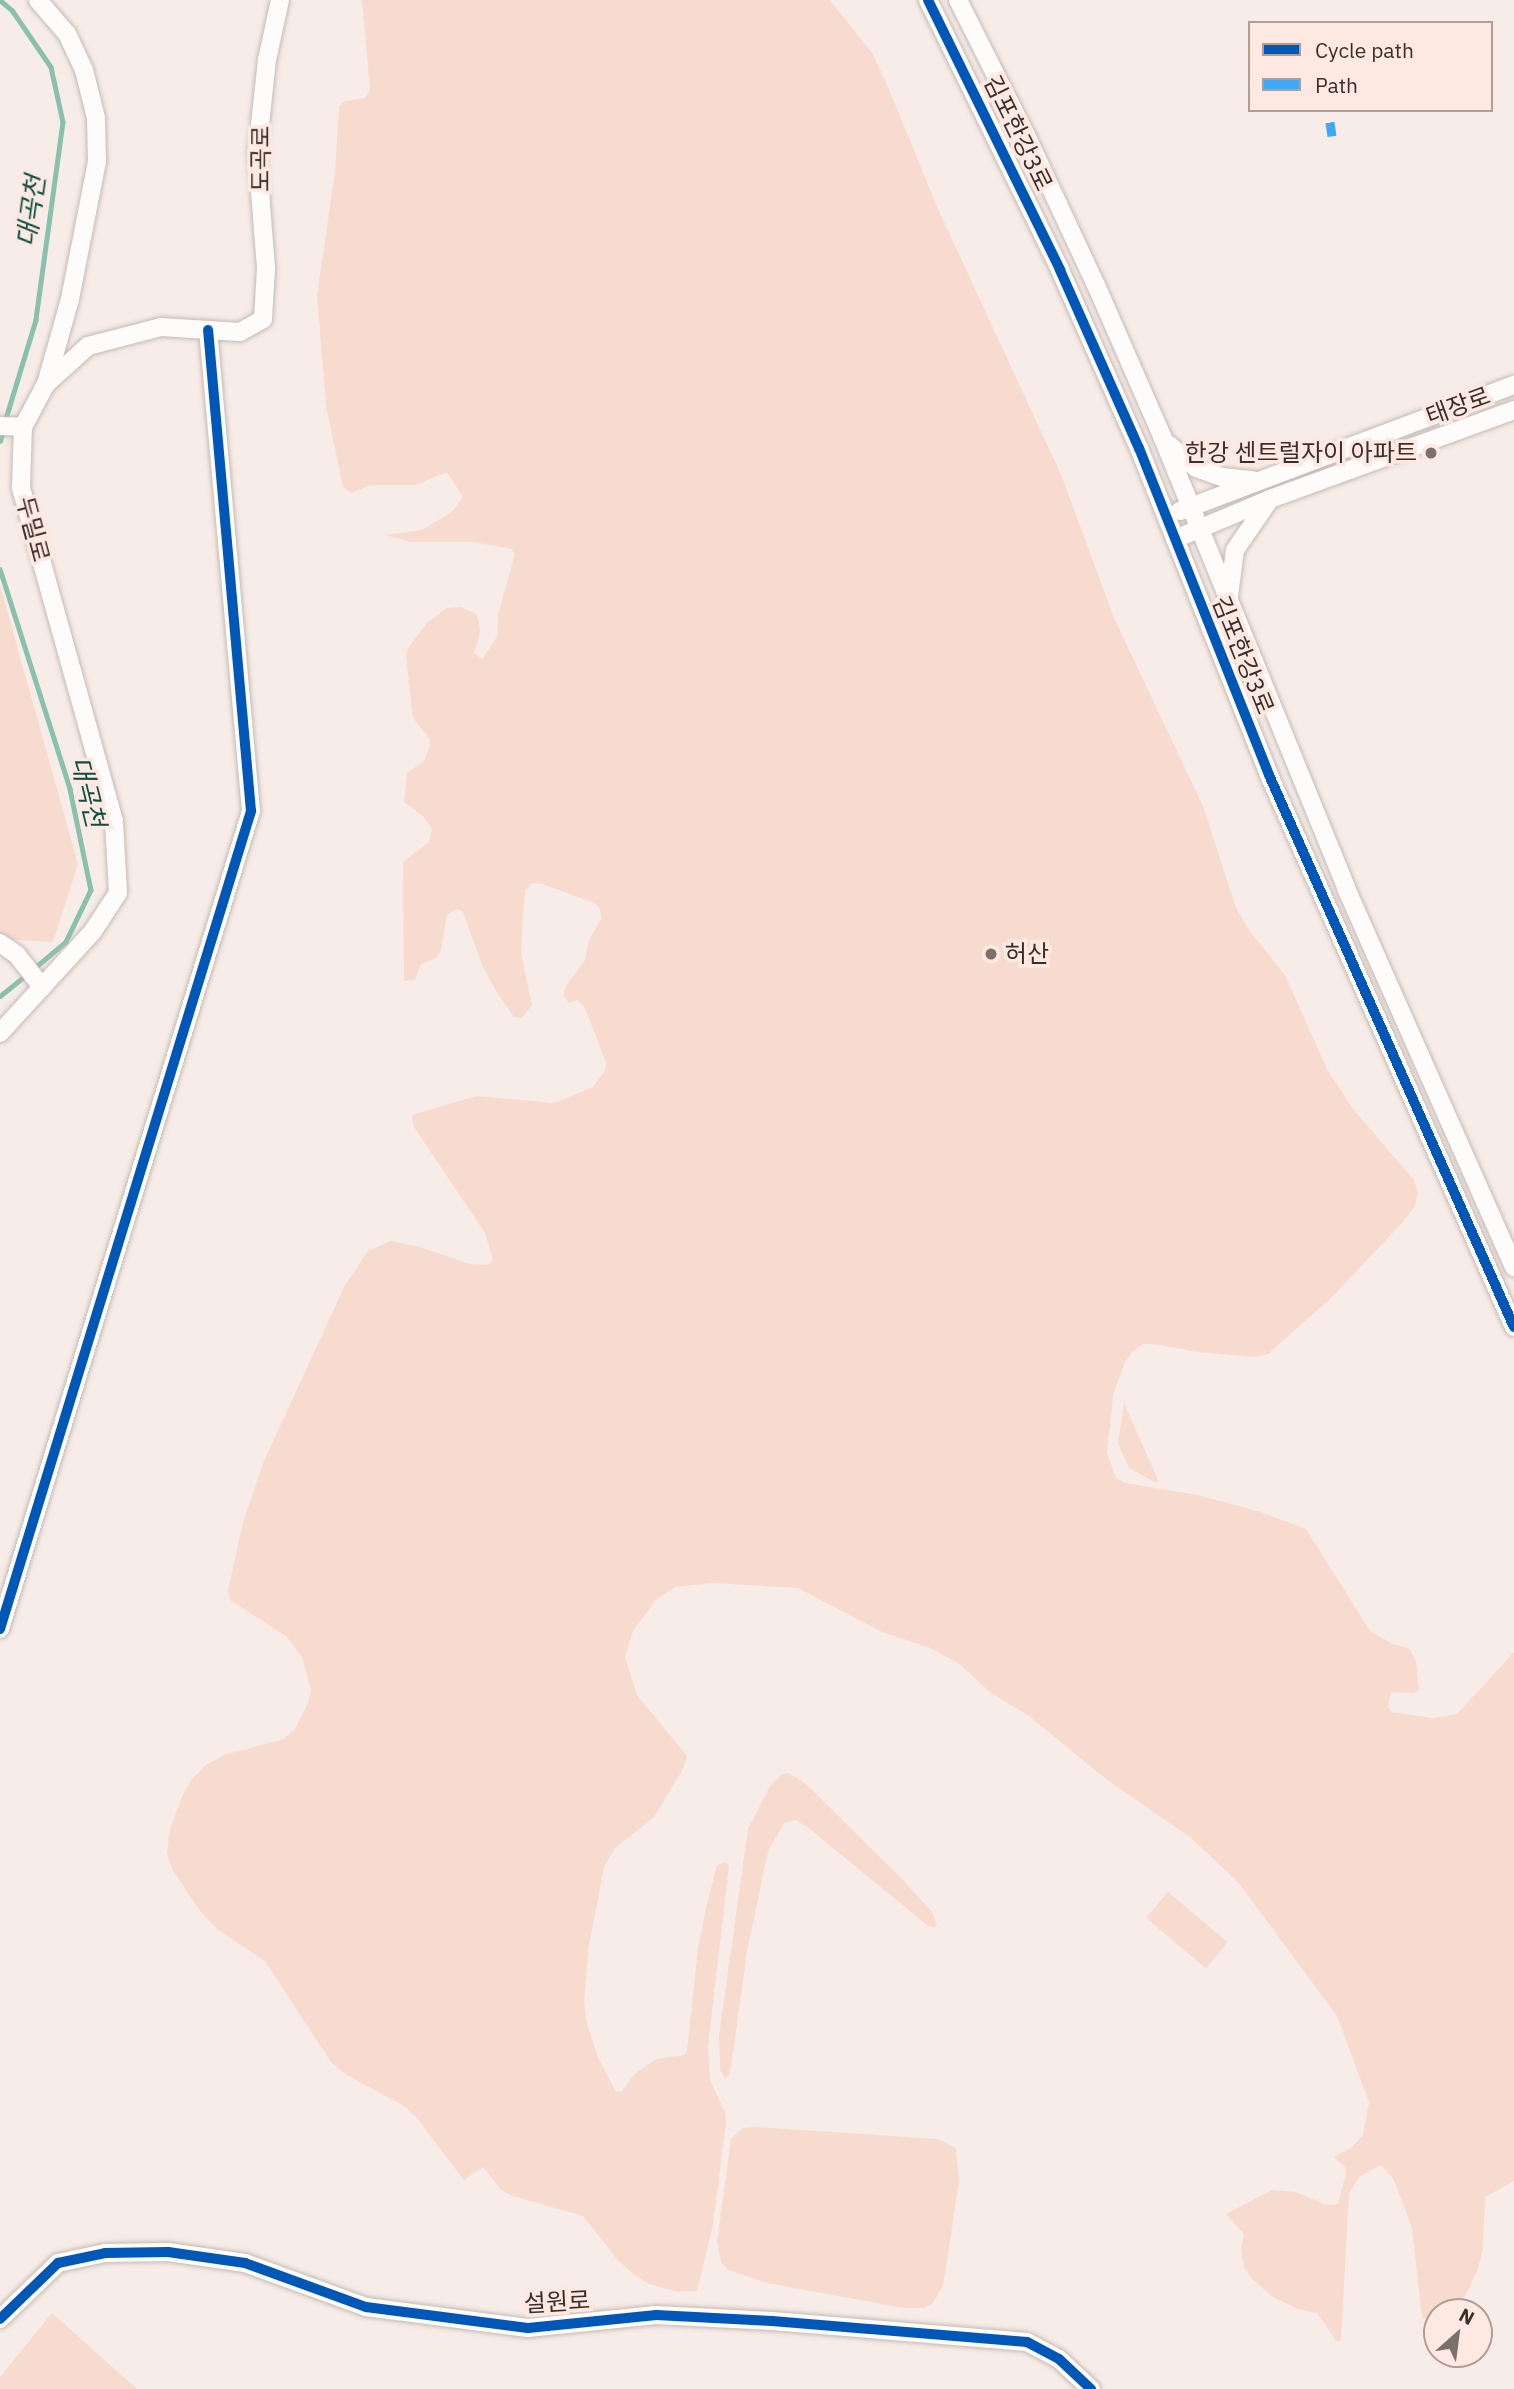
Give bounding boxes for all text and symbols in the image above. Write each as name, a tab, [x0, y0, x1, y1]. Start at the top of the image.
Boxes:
legend	[1248, 21, 1493, 112]
text: Cycle path	[1315, 36, 1414, 64]
street label: 김포한강3로	[978, 71, 1058, 195]
text: Path	[1315, 71, 1358, 99]
street label: 도곡로	[247, 126, 275, 192]
water label: 대곡천	[11, 173, 51, 249]
street label: 태장로	[1422, 381, 1494, 431]
place label: 한강 센트럴자이 아파트	[1185, 439, 1417, 467]
marker: 한강 센트럴자이 아파트	[1423, 445, 1439, 461]
street label: 두밀로	[11, 493, 55, 565]
street label: 김포한강3로	[1206, 592, 1280, 718]
water label: 대곡천	[64, 753, 112, 831]
place label: 허산	[1005, 940, 1049, 968]
marker: 허산	[983, 946, 999, 962]
street label: 설원로	[523, 2286, 591, 2318]
north arrow	[1423, 2298, 1493, 2368]
text: N	[1455, 2302, 1479, 2330]

